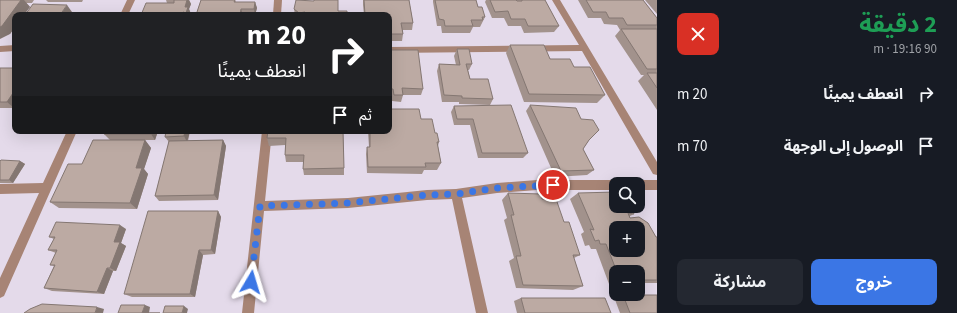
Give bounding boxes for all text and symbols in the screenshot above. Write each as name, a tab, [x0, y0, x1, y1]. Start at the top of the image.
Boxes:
text: 2 دقيقة	[859, 7, 937, 42]
button: close	[677, 13, 719, 55]
text: 20 m	[247, 15, 306, 55]
icon: right	[320, 28, 372, 80]
text: 90 m · 19:16	[873, 40, 937, 58]
text: انعطف يمينًا	[217, 59, 306, 84]
icon: right	[915, 83, 937, 105]
text: 20 m	[677, 84, 707, 105]
text: انعطف يمينًا	[823, 84, 903, 105]
icon: arrive	[329, 104, 351, 126]
text: ثم	[359, 105, 372, 126]
icon: arrive	[915, 135, 937, 157]
text: 70 m	[677, 136, 707, 157]
text: الوصول إلى الوجهة	[784, 136, 903, 157]
pin	[536, 168, 570, 202]
icon: arrive	[542, 174, 564, 196]
map controls	[609, 177, 645, 301]
button: search	[609, 177, 645, 213]
button: +	[609, 221, 645, 257]
button: مشاركة	[677, 259, 803, 305]
button: خروج	[811, 259, 937, 305]
position arrow	[230, 261, 272, 303]
button: −	[609, 265, 645, 301]

